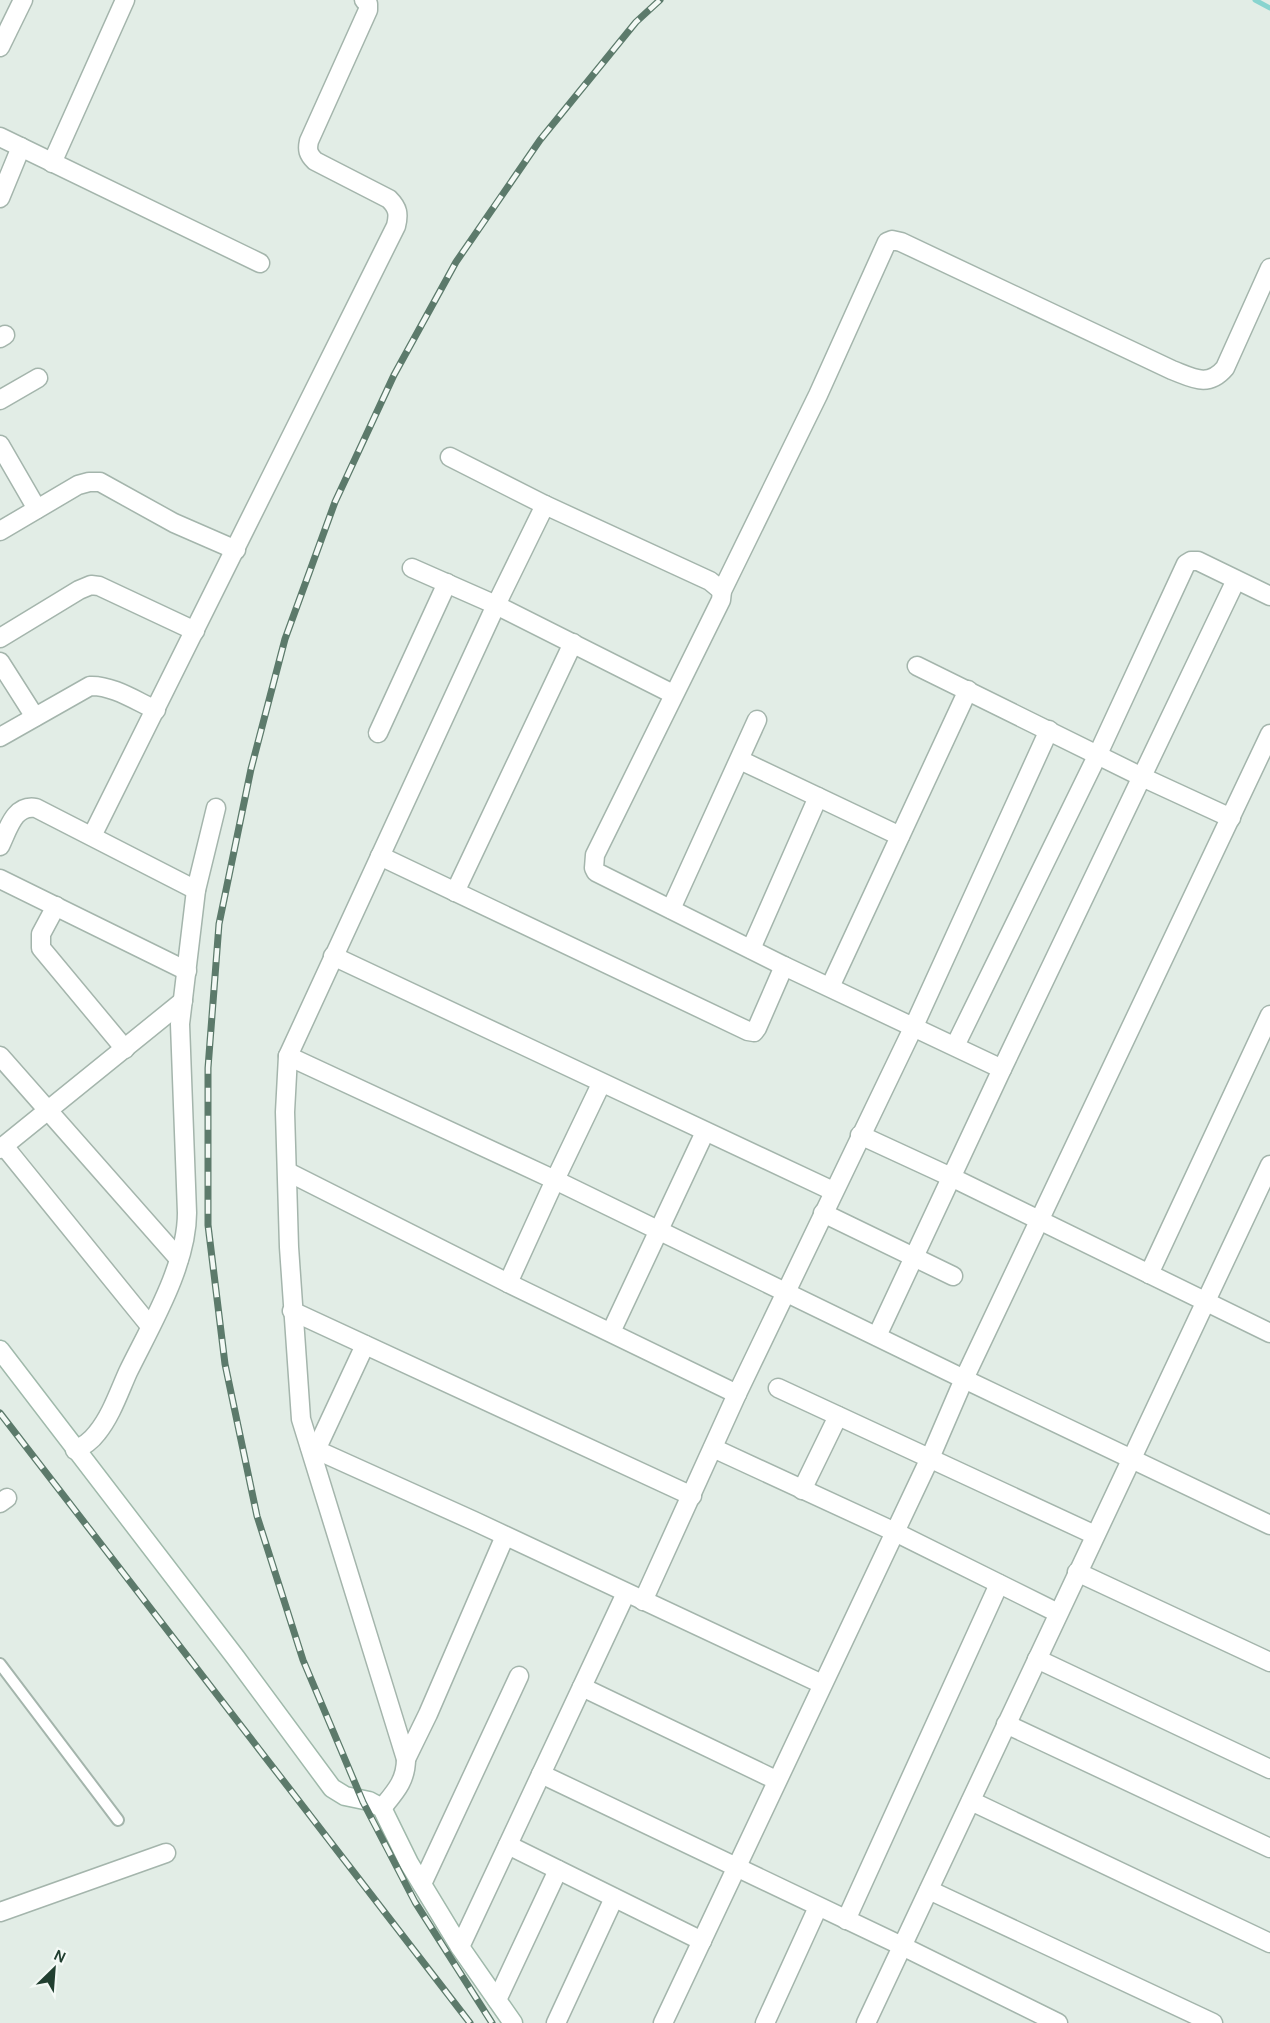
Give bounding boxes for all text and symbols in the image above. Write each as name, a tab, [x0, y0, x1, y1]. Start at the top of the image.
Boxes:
north arrow	[24, 1939, 84, 1999]
text: N	[51, 1945, 69, 1967]

